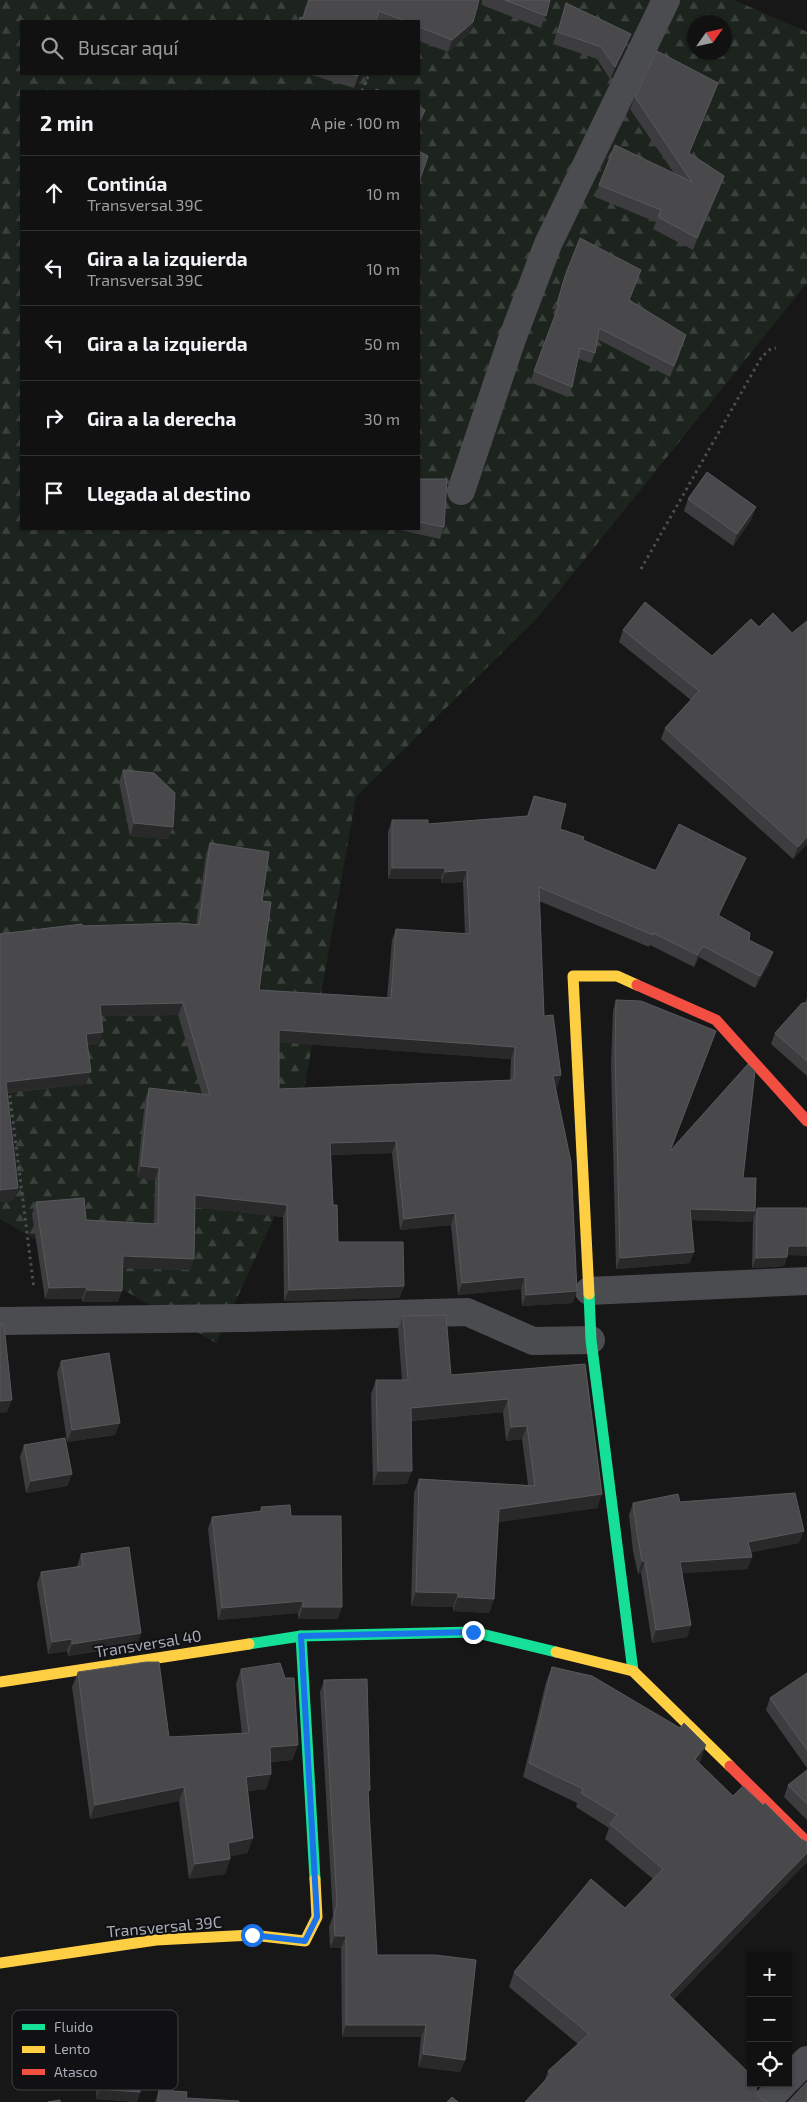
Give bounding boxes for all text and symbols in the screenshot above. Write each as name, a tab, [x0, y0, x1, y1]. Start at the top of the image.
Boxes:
north arrow	[687, 15, 732, 60]
search box	[20, 20, 420, 75]
icon: search	[38, 34, 66, 62]
text: Buscar aquí	[78, 36, 178, 59]
text: 2 min	[40, 110, 94, 135]
text: A pie · 100 m	[311, 113, 400, 132]
text: Continúa	[87, 172, 167, 195]
icon: ahead	[40, 179, 68, 207]
text: 10 m	[366, 184, 400, 203]
text: Transversal 39C	[87, 195, 203, 214]
text: Gira a la izquierda	[87, 247, 248, 270]
icon: left	[40, 254, 68, 282]
text: 10 m	[366, 259, 400, 278]
text: Transversal 39C	[87, 270, 203, 289]
icon: left	[40, 329, 68, 357]
text: Gira a la izquierda	[87, 332, 248, 355]
text: 50 m	[364, 334, 400, 353]
icon: right	[40, 404, 68, 432]
text: Gira a la derecha	[87, 407, 236, 430]
text: 30 m	[364, 409, 400, 428]
icon: arrive	[40, 479, 68, 507]
text: Llegada al destino	[87, 482, 251, 505]
route end	[462, 1621, 485, 1644]
street label: Transversal 40	[93, 1625, 203, 1661]
street label: Transversal 39C	[106, 1911, 222, 1941]
route start	[241, 1924, 264, 1947]
map controls	[747, 1952, 792, 2087]
button: +	[747, 1952, 792, 1997]
button: −	[747, 1997, 792, 2042]
legend	[12, 2010, 178, 2090]
text: Fluido	[54, 2018, 93, 2035]
text: Lento	[54, 2040, 90, 2057]
button: locate	[747, 2042, 792, 2087]
text: Atasco	[54, 2063, 97, 2080]

